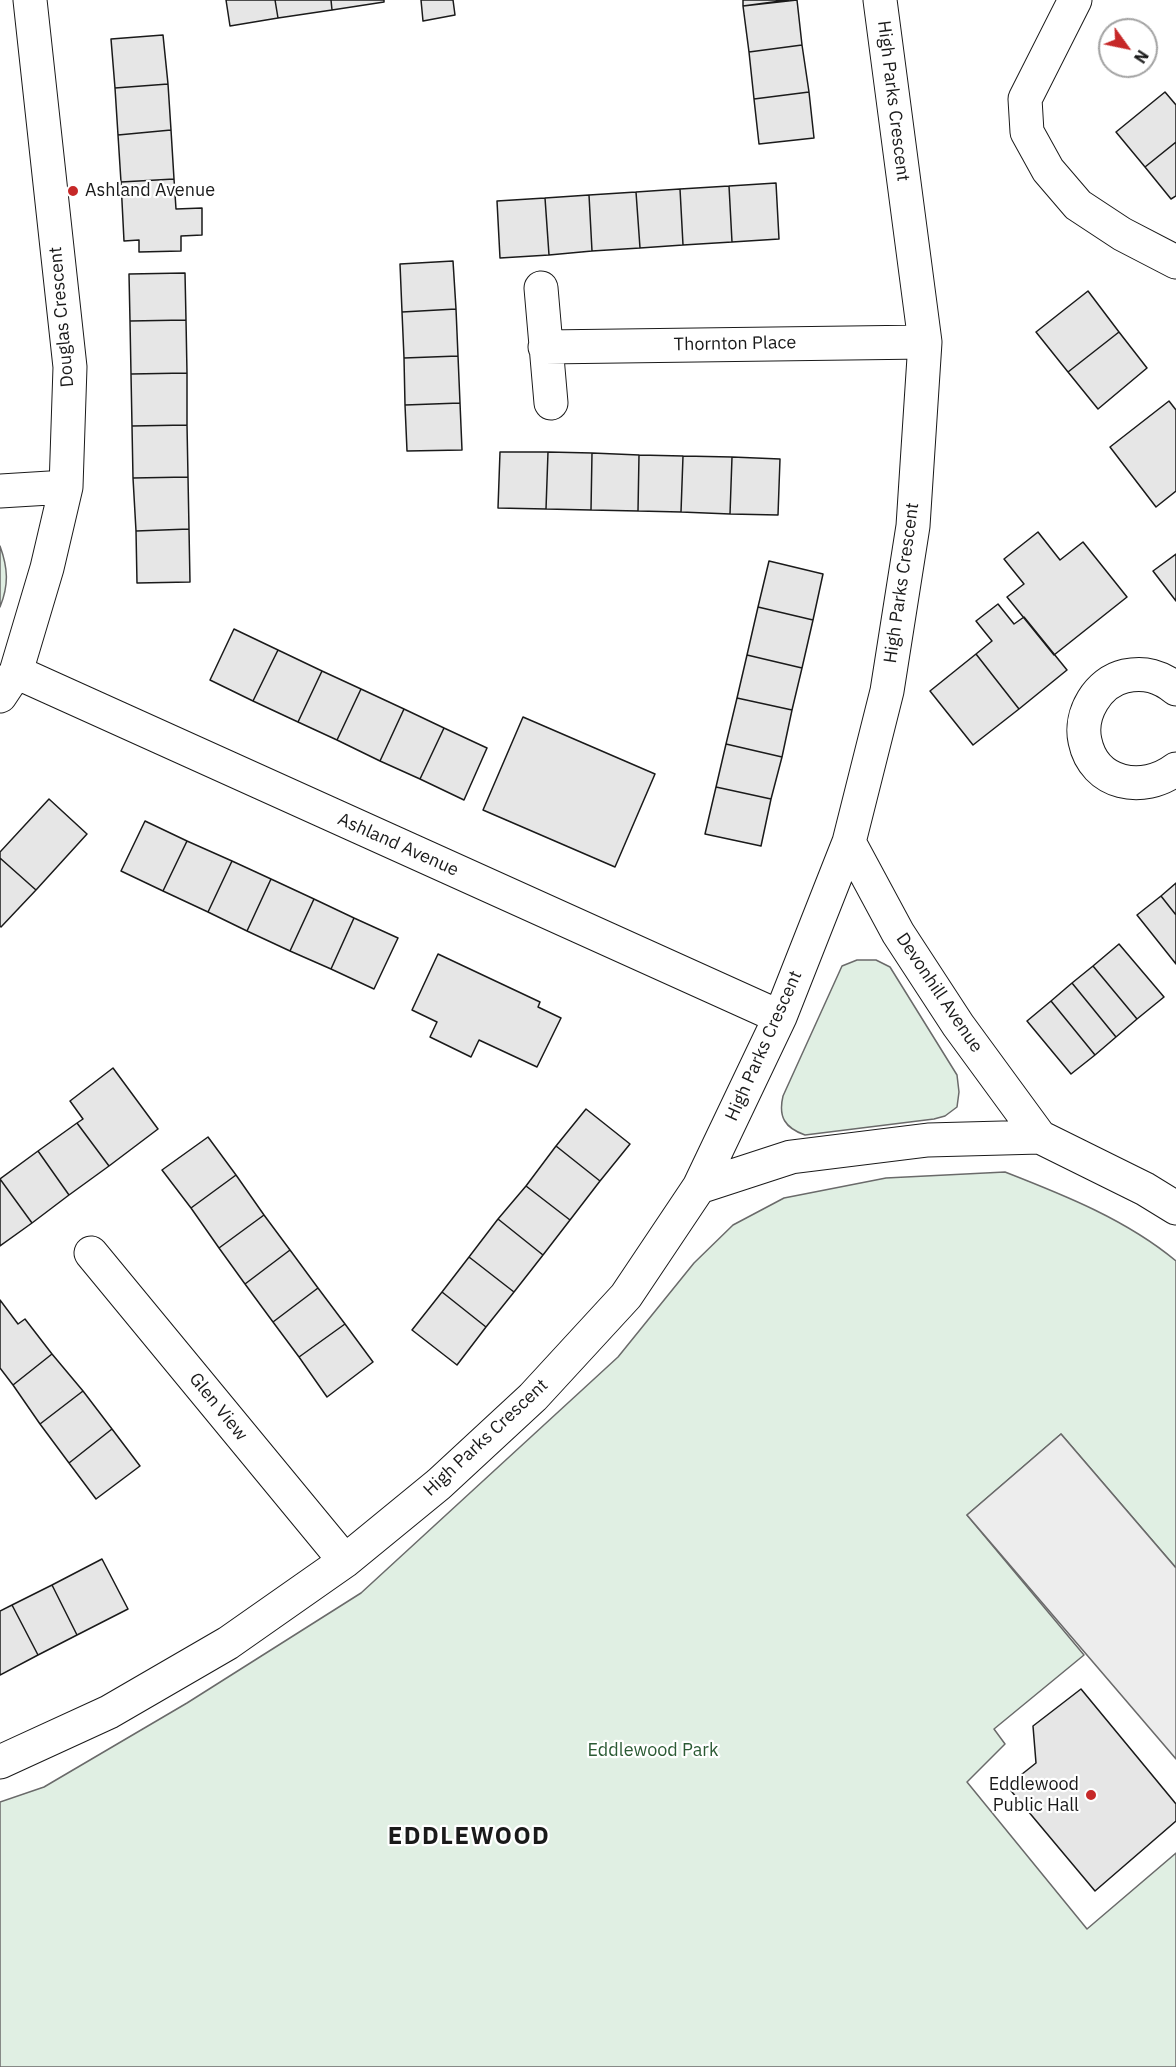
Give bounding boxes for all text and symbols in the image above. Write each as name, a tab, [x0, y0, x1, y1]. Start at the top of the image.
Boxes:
north arrow	[1098, 18, 1158, 78]
street label: High Parks Crescent	[872, 19, 914, 183]
text: N	[1130, 46, 1153, 67]
place label: Ashland Avenue	[85, 180, 215, 202]
marker: Ashland Avenue	[66, 184, 80, 198]
street label: Douglas Crescent	[45, 246, 79, 388]
street label: Thornton Place	[674, 332, 796, 356]
street label: High Parks Crescent	[880, 501, 924, 665]
street label: Ashland Avenue	[334, 809, 462, 881]
street label: Devonhill Avenue	[891, 929, 987, 1057]
street label: High Parks Crescent	[721, 968, 807, 1124]
street label: Glen View	[184, 1369, 252, 1445]
street label: High Parks Crescent	[419, 1375, 553, 1501]
park label: Eddlewood Park	[588, 1740, 718, 1762]
place label: Eddlewood Public Hall	[989, 1774, 1079, 1816]
marker: Eddlewood Public Hall	[1084, 1788, 1098, 1802]
district label: EDDLEWOOD	[388, 1823, 550, 1851]

